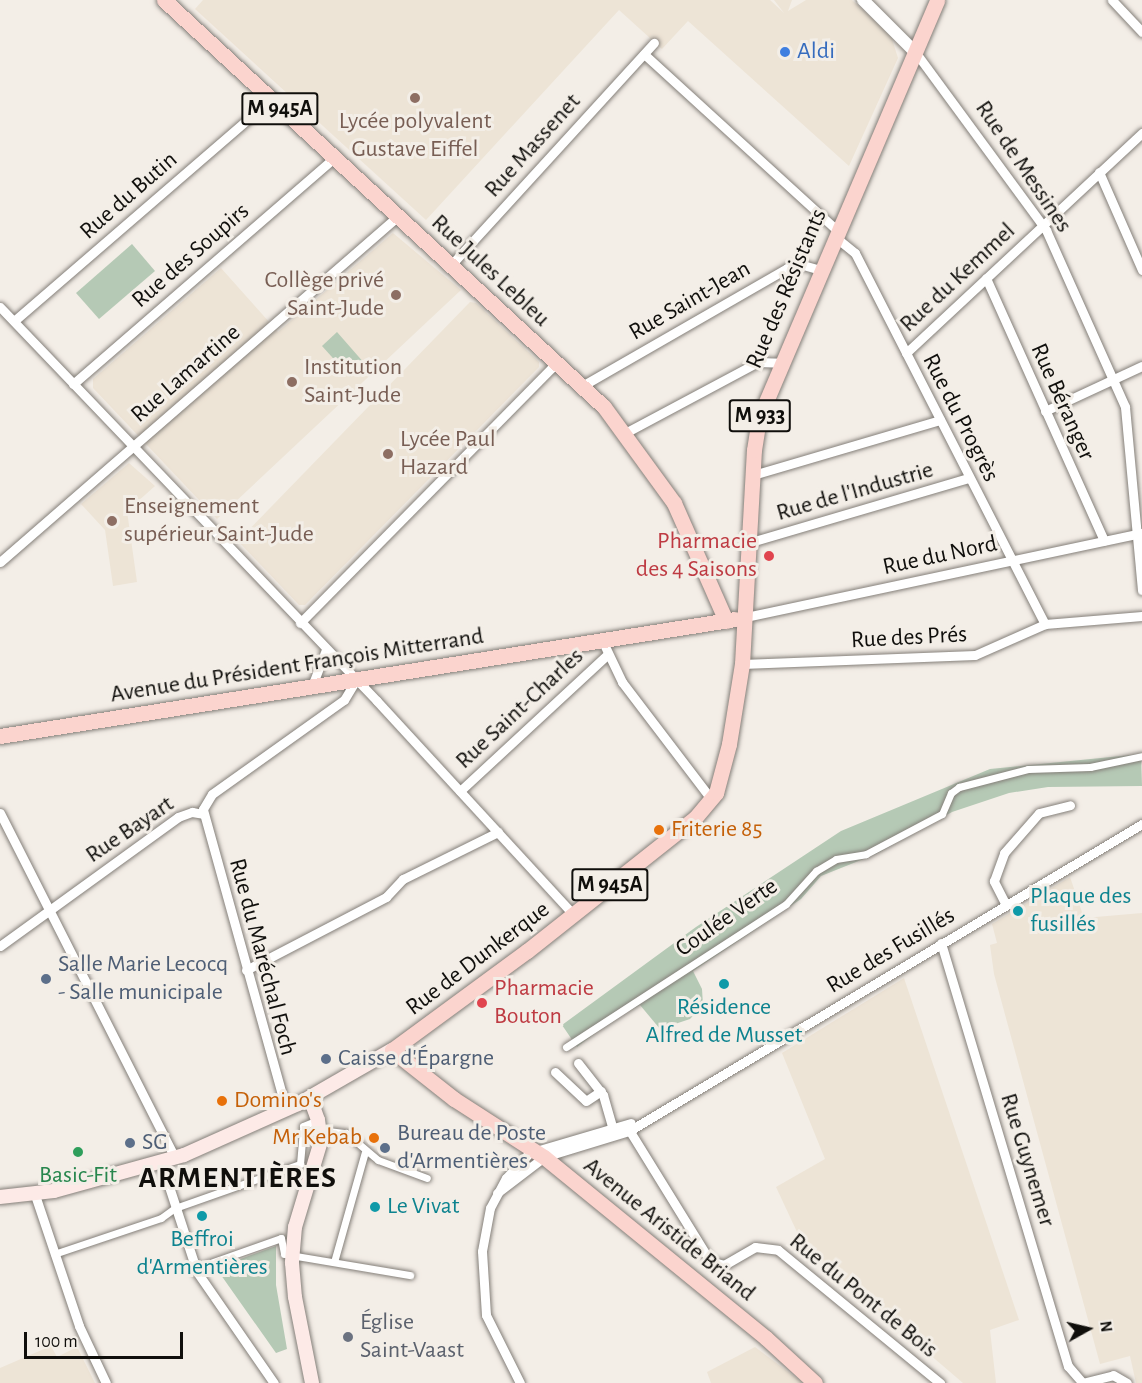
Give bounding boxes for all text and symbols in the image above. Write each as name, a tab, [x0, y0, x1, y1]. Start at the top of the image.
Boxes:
place label: Aldi	[797, 38, 835, 66]
marker: Aldi	[778, 45, 792, 59]
street label: Rue Massenet	[479, 88, 587, 204]
road number: M 945A	[241, 90, 319, 128]
marker: Lycée polyvalent Gustave Eiffel	[408, 91, 422, 105]
street label: Rue de Messines	[968, 96, 1078, 238]
place label: Lycée polyvalent Gustave Eiffel	[339, 108, 491, 164]
street label: Rue du Butin	[74, 146, 184, 246]
street label: Rue des Soupirs	[126, 197, 256, 315]
street label: Rue des Résistants	[740, 205, 834, 373]
street label: Rue Jules Lebleu	[425, 209, 555, 333]
street label: Rue du Kemmel	[894, 217, 1022, 339]
street label: Rue Saint-Jean	[624, 255, 756, 347]
place label: Collège privé Saint-Jude	[264, 267, 384, 323]
marker: Collège privé Saint-Jude	[389, 288, 403, 302]
street label: Rue Lamartine	[125, 319, 247, 429]
street label: Rue Béranger	[1023, 339, 1101, 465]
street label: Rue du Progrès	[915, 349, 1005, 487]
place label: Institution Saint-Jude	[304, 354, 402, 410]
marker: Institution Saint-Jude	[285, 375, 299, 389]
road number: M 933	[728, 397, 792, 435]
place label: Lycée Paul Hazard	[400, 426, 496, 482]
marker: Lycée Paul Hazard	[381, 447, 395, 461]
street label: Rue de l'Industrie	[773, 456, 937, 528]
place label: Enseignement supérieur Saint-Jude	[124, 493, 314, 549]
marker: Enseignement supérieur Saint-Jude	[105, 514, 119, 528]
place label: Pharmacie des 4 Saisons	[636, 528, 757, 584]
street label: Rue du Nord	[880, 530, 1000, 582]
marker: Pharmacie des 4 Saisons	[762, 549, 776, 563]
street label: Rue des Prés	[850, 621, 968, 655]
street label: Avenue du Président François Mitterrand	[108, 622, 486, 710]
street label: Rue Saint-Charles	[450, 642, 590, 776]
street label: Rue Bayart	[81, 790, 179, 870]
place label: Friterie 85	[671, 816, 762, 844]
marker: Friterie 85	[652, 823, 666, 837]
street label: Rue du Maréchal Foch	[222, 855, 302, 1059]
road number: M 945A	[571, 866, 649, 904]
street label: Coulée Verte	[671, 872, 783, 964]
place label: Plaque des fusillés	[1030, 883, 1131, 939]
street label: Rue de Dunkerque	[401, 896, 555, 1022]
street label: Rue des Fusillés	[822, 901, 960, 1001]
marker: Plaque des fusillés	[1011, 904, 1025, 918]
place label: Salle Marie Lecocq - Salle municipale	[58, 951, 228, 1007]
marker: Salle Marie Lecocq - Salle municipale	[39, 972, 53, 986]
place label: Pharmacie Bouton	[494, 975, 594, 1031]
marker: Résidence Alfred de Musset	[717, 977, 731, 991]
place label: Résidence Alfred de Musset	[646, 994, 802, 1050]
marker: Pharmacie Bouton	[475, 996, 489, 1010]
place label: Caisse d'Épargne	[338, 1045, 494, 1073]
marker: Caisse d'Épargne	[319, 1052, 333, 1066]
place label: Domino's	[234, 1087, 322, 1115]
street label: Rue Guynemer	[993, 1090, 1061, 1230]
marker: Domino's	[215, 1094, 229, 1108]
place label: Bureau de Poste d'Armentières	[397, 1120, 546, 1176]
place label: Mr Kebab	[272, 1124, 362, 1152]
place label: SG	[142, 1129, 168, 1157]
marker: Mr Kebab	[367, 1131, 381, 1145]
marker: SG	[123, 1136, 137, 1150]
marker: Bureau de Poste d'Armentières	[378, 1141, 392, 1155]
marker: Basic-Fit	[71, 1145, 85, 1159]
street label: Avenue Aristide Briand	[577, 1152, 761, 1308]
district label: ARMENTIÈRES	[138, 1160, 338, 1196]
place label: Basic-Fit	[39, 1162, 117, 1190]
place label: Le Vivat	[387, 1193, 460, 1221]
marker: Le Vivat	[368, 1200, 382, 1214]
marker: Beffroi d'Armentières	[195, 1209, 209, 1223]
place label: Beffroi d'Armentières	[136, 1226, 268, 1282]
street label: Rue du Pont de Bois	[783, 1227, 943, 1365]
north arrow	[1058, 1299, 1118, 1359]
place label: Église Saint-Vaast	[360, 1309, 464, 1365]
scale bar	[27, 1320, 186, 1358]
text: N	[1097, 1320, 1115, 1333]
marker: Église Saint-Vaast	[341, 1330, 355, 1344]
text: 100 m	[35, 1333, 78, 1351]

